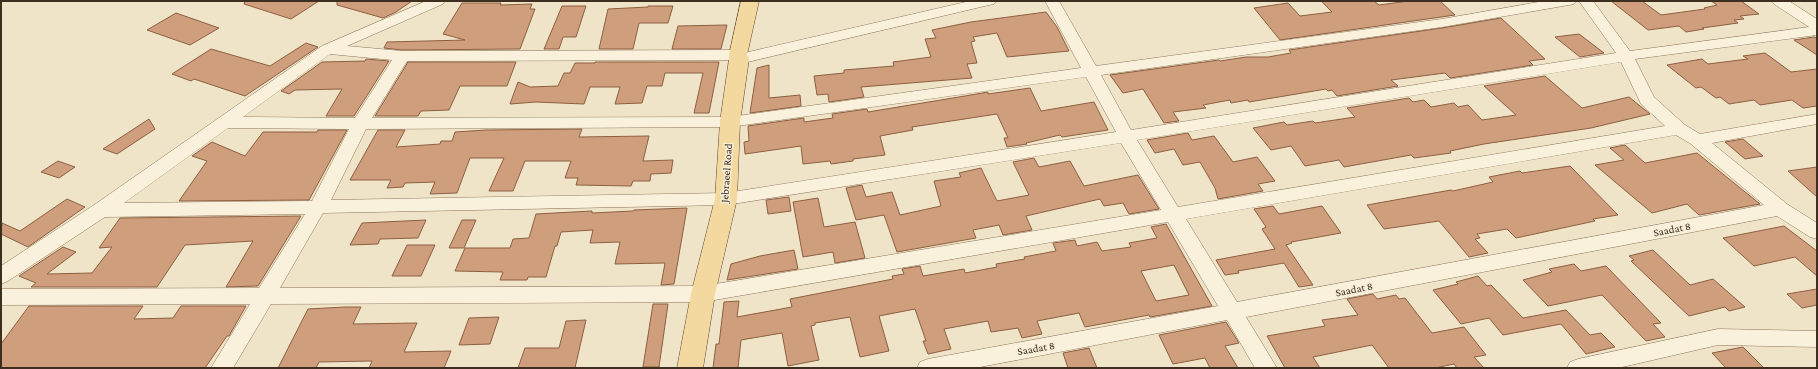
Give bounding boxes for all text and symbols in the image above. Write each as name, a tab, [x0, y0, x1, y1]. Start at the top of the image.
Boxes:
street label: Jebraeel Road	[718, 143, 735, 204]
street label: Saadat 8	[1652, 219, 1692, 239]
street label: Saadat 8	[1334, 279, 1374, 299]
street label: Saadat 8	[1016, 339, 1056, 357]

